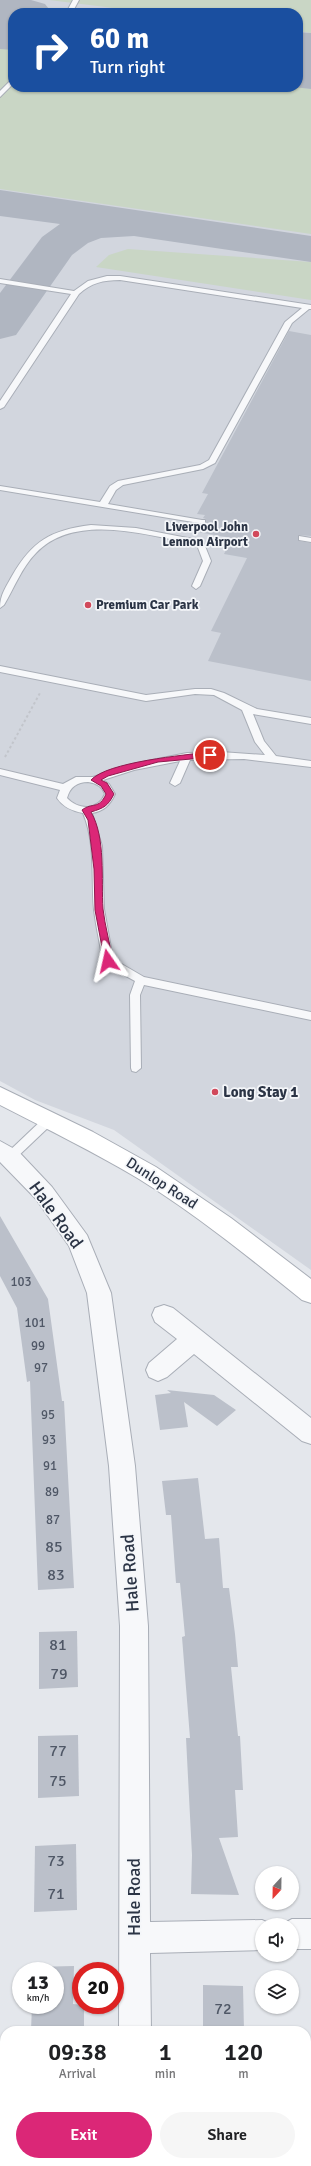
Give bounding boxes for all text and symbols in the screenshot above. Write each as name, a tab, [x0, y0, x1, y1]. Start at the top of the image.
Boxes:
text: 60 m	[90, 22, 149, 56]
icon: right	[24, 24, 76, 76]
text: Turn right	[90, 56, 165, 78]
place label: Liverpool John Lennon Airport	[162, 519, 248, 550]
marker: Liverpool John Lennon Airport	[251, 529, 261, 539]
place label: Premium Car Park	[96, 597, 199, 613]
marker: Premium Car Park	[83, 600, 93, 610]
pin	[193, 738, 227, 772]
icon: arrive	[199, 744, 221, 766]
position arrow	[87, 940, 129, 982]
place label: Long Stay 1	[223, 1083, 298, 1101]
marker: Long Stay 1	[210, 1087, 220, 1097]
street label: Dunlop Road	[123, 1153, 201, 1213]
street label: Hale Road	[24, 1177, 88, 1253]
house number: 103	[10, 1274, 32, 1290]
house number: 101	[24, 1315, 46, 1331]
house number: 99	[31, 1338, 45, 1354]
house number: 97	[34, 1360, 48, 1376]
house number: 95	[41, 1407, 55, 1423]
house number: 93	[42, 1432, 56, 1448]
house number: 91	[43, 1458, 57, 1474]
house number: 89	[45, 1484, 59, 1500]
house number: 87	[46, 1512, 60, 1528]
street label: Hale Road	[116, 1533, 144, 1613]
house number: 85	[45, 1537, 63, 1557]
house number: 83	[47, 1565, 65, 1585]
house number: 81	[49, 1635, 67, 1655]
house number: 79	[50, 1664, 68, 1684]
house number: 77	[49, 1741, 67, 1761]
house number: 75	[49, 1771, 67, 1791]
house number: 73	[47, 1851, 65, 1871]
street label: Hale Road	[123, 1858, 145, 1936]
north arrow	[255, 1866, 299, 1910]
map controls	[255, 1866, 299, 2014]
house number: 71	[47, 1884, 65, 1904]
button: sound	[255, 1918, 299, 1962]
speed limit sign: 20	[72, 1962, 124, 2014]
text: 13	[27, 1970, 49, 1995]
button: layers	[255, 1970, 299, 2014]
text: km/h	[27, 1992, 49, 2004]
house number: 72	[214, 1999, 232, 2019]
text: 09:38	[48, 2037, 107, 2067]
text: 1	[159, 2037, 172, 2067]
text: 120	[224, 2037, 263, 2067]
text: Arrival	[59, 2066, 96, 2082]
text: min	[155, 2066, 176, 2082]
text: m	[238, 2066, 249, 2082]
button: Exit	[16, 2112, 152, 2158]
button: Share	[160, 2112, 295, 2158]

